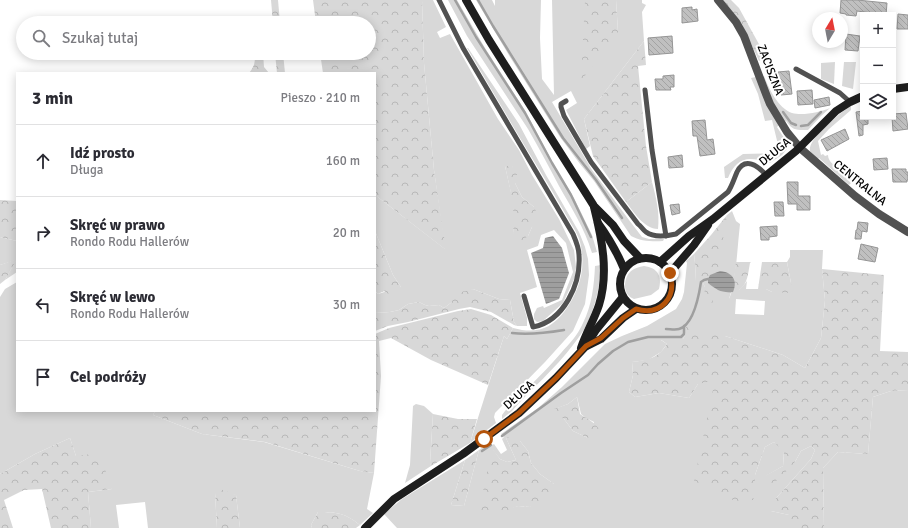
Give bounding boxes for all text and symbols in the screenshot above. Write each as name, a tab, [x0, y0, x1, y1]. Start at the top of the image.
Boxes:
north arrow	[812, 12, 848, 48]
map controls	[860, 12, 896, 120]
button: +	[860, 12, 896, 48]
search box	[16, 16, 376, 60]
icon: search	[30, 27, 52, 49]
text: Szukaj tutaj	[62, 29, 138, 47]
street label: ZACISZNA	[753, 42, 787, 98]
button: −	[860, 48, 896, 84]
button: layers	[860, 84, 896, 120]
text: 3 min	[32, 88, 73, 109]
text: Pieszo · 210 m	[281, 90, 360, 106]
street label: DŁUGA	[756, 134, 795, 169]
text: Idź prosto	[70, 144, 134, 162]
icon: ahead	[32, 150, 54, 172]
text: 160 m	[326, 153, 360, 169]
street label: CENTRALNA	[830, 157, 890, 209]
text: Długa	[70, 162, 103, 178]
text: Skręć w prawo	[70, 216, 165, 234]
icon: right	[32, 222, 54, 244]
text: 20 m	[333, 225, 360, 241]
text: Rondo Rodu Hallerów	[70, 234, 189, 250]
route end	[661, 264, 679, 282]
text: Skręć w lewo	[70, 288, 155, 306]
icon: left	[32, 294, 54, 316]
text: 30 m	[333, 297, 360, 313]
text: Rondo Rodu Hallerów	[70, 306, 189, 322]
icon: arrive	[32, 366, 54, 388]
text: Cel podróży	[70, 368, 146, 386]
street label: DŁUGA	[500, 377, 538, 413]
route start	[475, 430, 493, 448]

